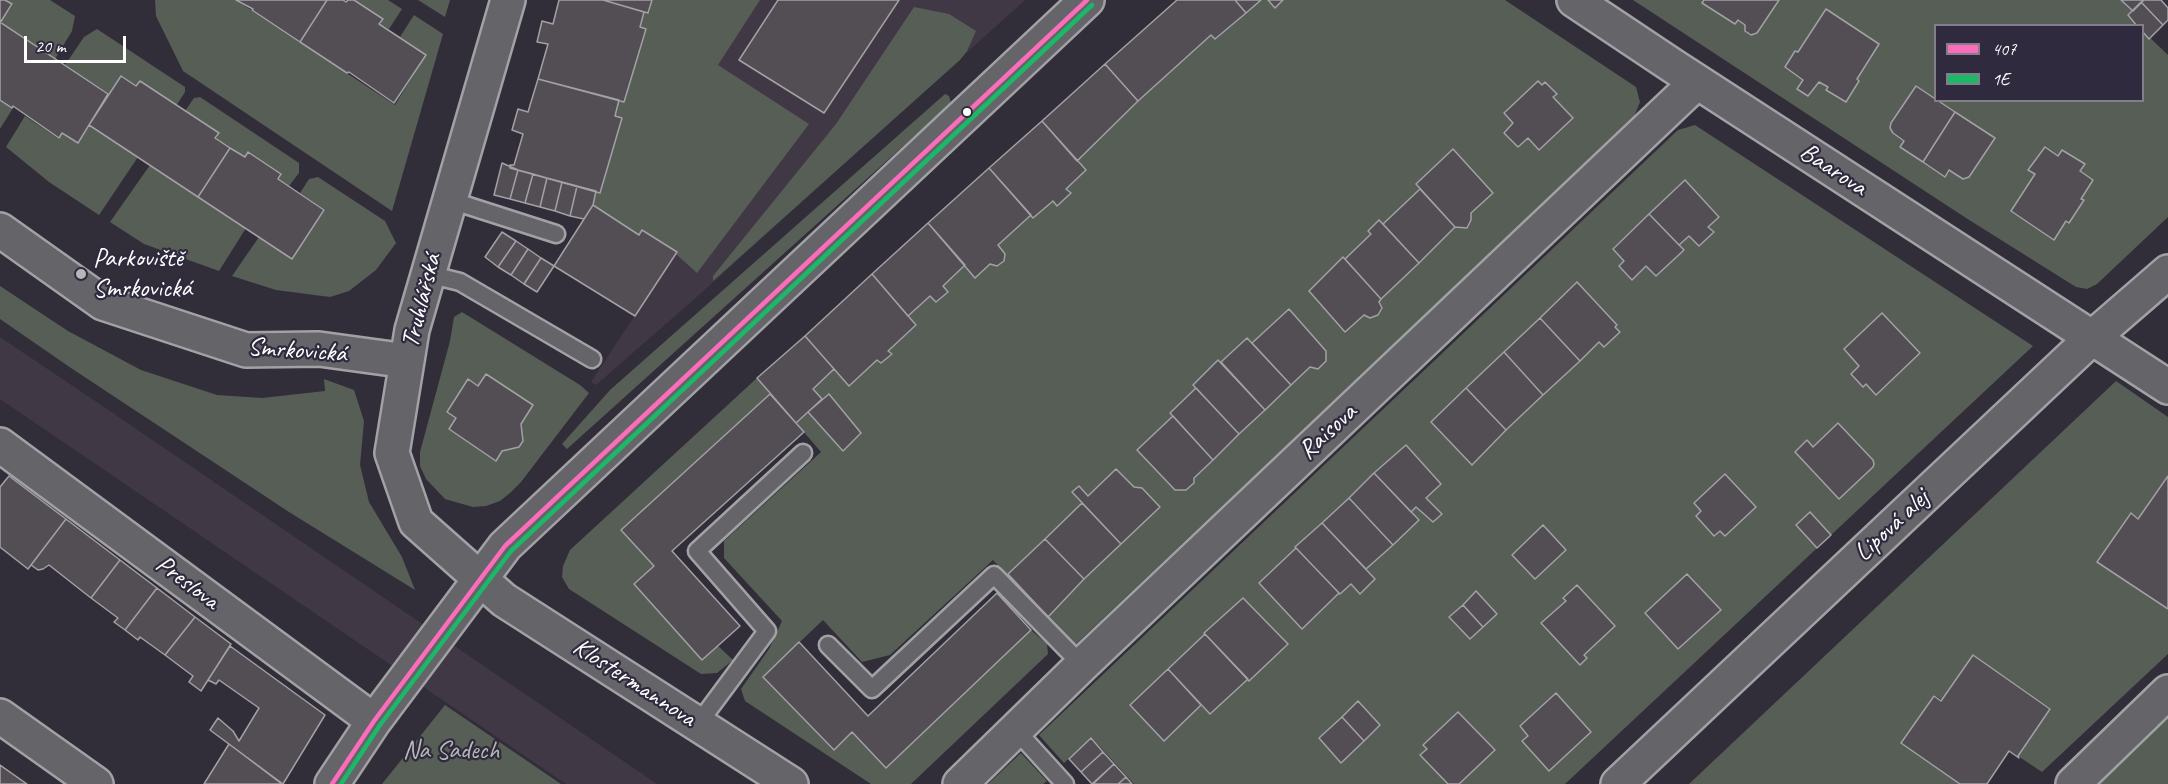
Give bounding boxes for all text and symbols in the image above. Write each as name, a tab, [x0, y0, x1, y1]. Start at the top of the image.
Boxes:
scale bar	[27, 24, 129, 62]
legend	[1934, 24, 2144, 102]
text: 20 m	[35, 35, 66, 57]
text: 407	[1992, 38, 2016, 60]
text: 1E	[1992, 68, 2010, 90]
unlabelled marker	[961, 106, 973, 118]
street label: Baarova	[1794, 137, 1872, 203]
place label: Parkoviště Smrkovická	[93, 243, 192, 304]
street label: Truhlářská	[395, 251, 449, 351]
marker: Parkoviště Smrkovická	[74, 267, 88, 281]
street label: Smrkovická	[247, 332, 347, 370]
street label: Raisova	[1293, 397, 1363, 467]
street label: Lipová alej	[1848, 484, 1936, 568]
street label: Preslova	[149, 549, 225, 617]
street label: Klostermannova	[567, 632, 701, 734]
park label: Na Sadech	[403, 735, 499, 767]

